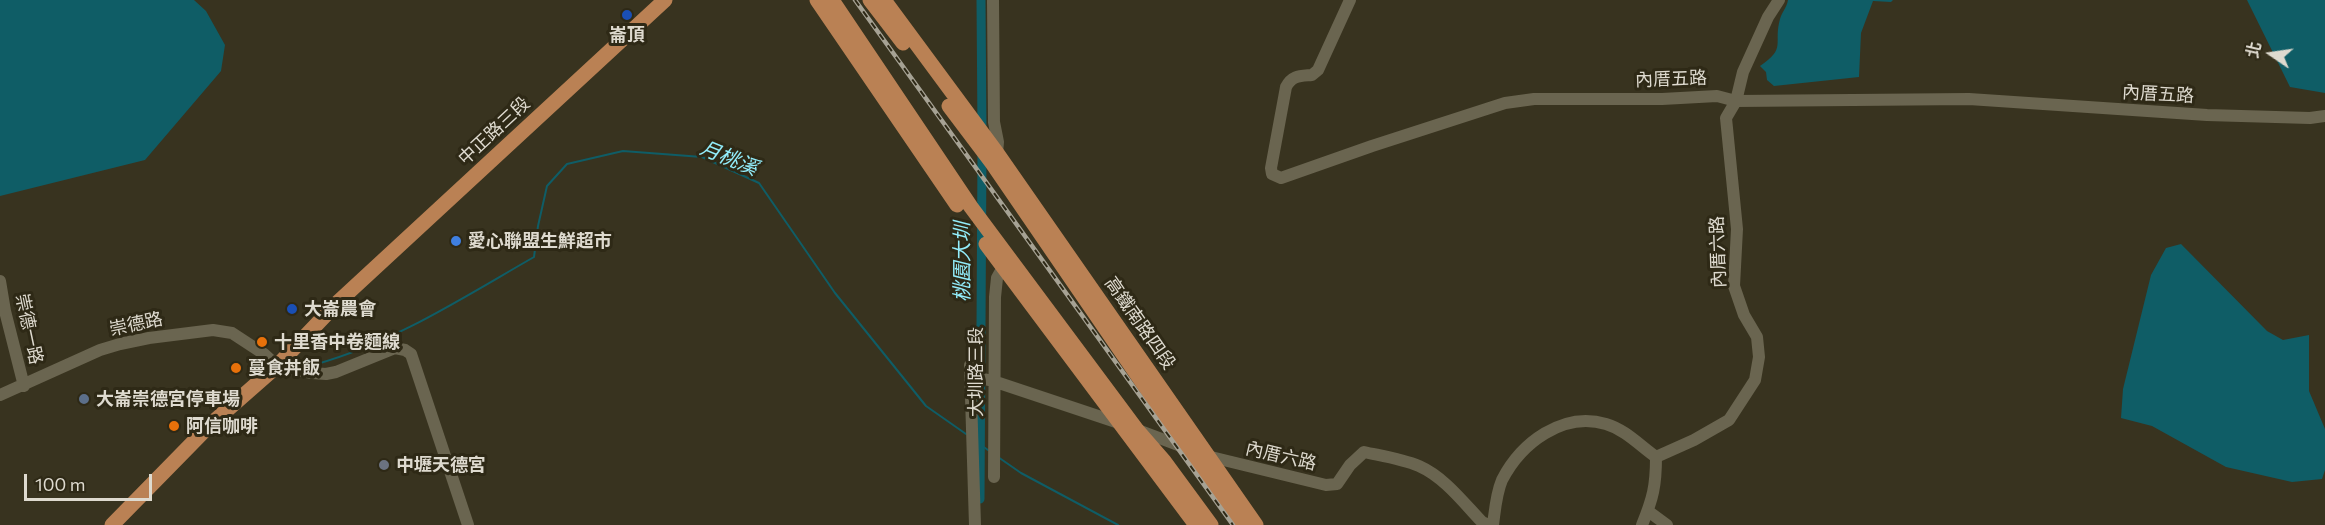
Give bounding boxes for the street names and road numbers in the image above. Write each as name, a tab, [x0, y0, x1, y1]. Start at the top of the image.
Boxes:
street label: 內厝五路	[1635, 67, 1707, 91]
street label: 內厝五路	[2121, 81, 2195, 107]
street label: 中正路三段	[454, 92, 534, 170]
street label: 內厝六路	[1706, 216, 1730, 288]
street label: 高鐵南路四段	[1100, 273, 1180, 373]
street label: 崇德一路	[11, 292, 47, 366]
street label: 崇德路	[107, 308, 165, 340]
street label: 大圳路三段	[965, 327, 987, 417]
street label: 內厝六路	[1243, 437, 1319, 475]

